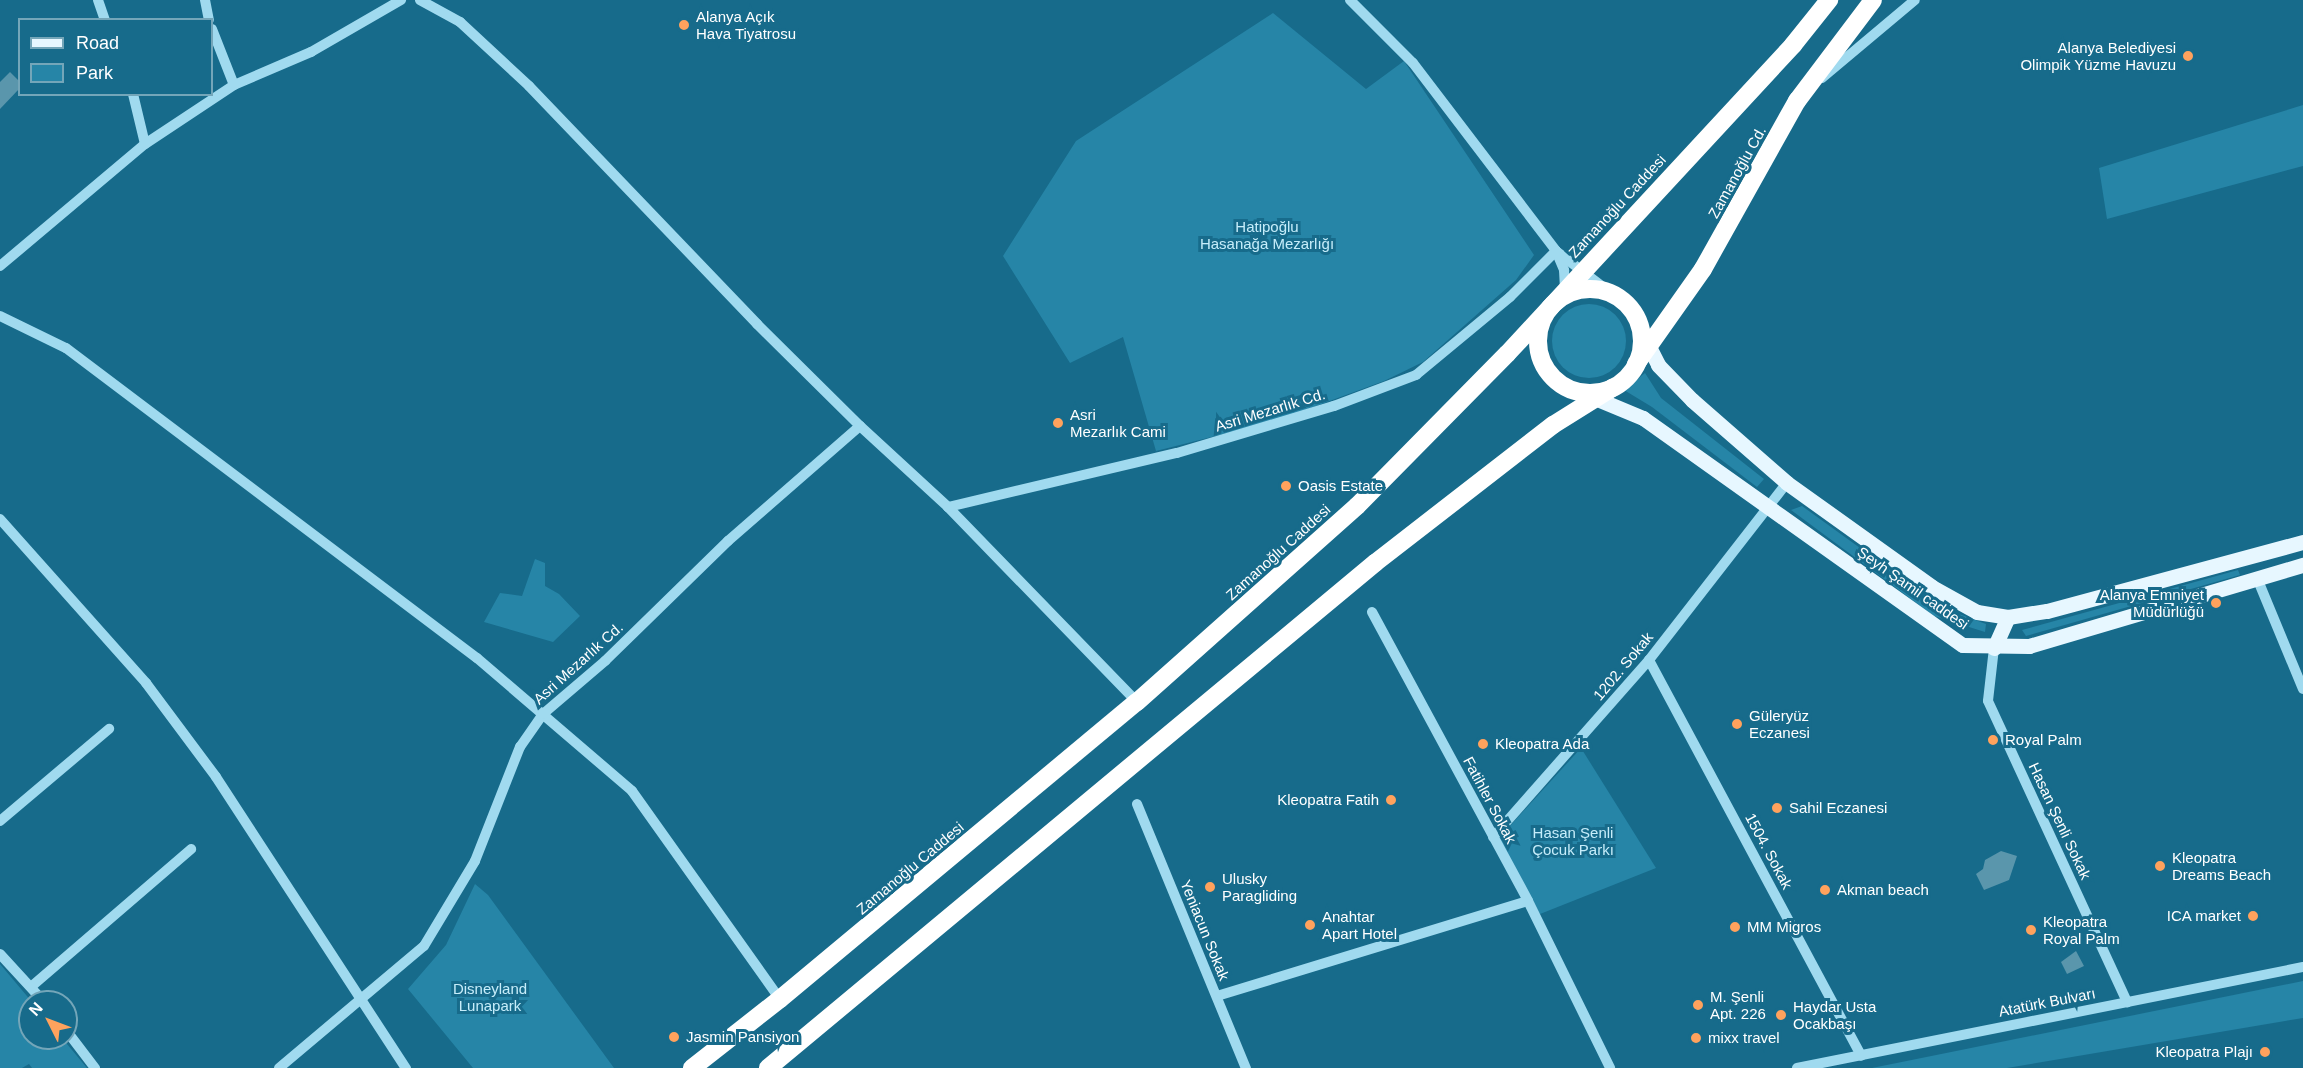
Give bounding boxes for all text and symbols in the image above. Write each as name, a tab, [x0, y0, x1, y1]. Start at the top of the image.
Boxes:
place label: Alanya Açık Hava Tiyatrosu	[696, 7, 796, 42]
legend	[18, 18, 213, 96]
marker: Alanya Açık Hava Tiyatrosu	[677, 18, 691, 32]
text: Road	[76, 33, 119, 53]
place label: Alanya Belediyesi Olimpik Yüzme Havuzu	[2020, 38, 2176, 73]
marker: Alanya Belediyesi Olimpik Yüzme Havuzu	[2181, 49, 2195, 63]
text: Park	[76, 63, 113, 83]
street label: Zamanoğlu Cd.	[1704, 123, 1770, 221]
street label: Zamanoğlu Caddesi	[1565, 151, 1669, 261]
park label: Hatipoğlu Hasanağa Mezarlığı	[1200, 217, 1334, 252]
street label: Asri Mezarlık Cd.	[1213, 385, 1327, 435]
place label: Asri Mezarlık Cami	[1070, 405, 1166, 440]
marker: Asri Mezarlık Cami	[1051, 416, 1065, 430]
place label: Oasis Estate	[1298, 477, 1383, 495]
marker: Oasis Estate	[1279, 479, 1293, 493]
street label: Zamanoğlu Caddesi	[1222, 500, 1334, 604]
street label: Şeyh Şamil caddesi	[1854, 543, 1972, 633]
place label: Alanya Emniyet Müdürlüğü	[2100, 585, 2204, 620]
marker: Alanya Emniyet Müdürlüğü	[2209, 596, 2223, 610]
street label: Asri Mezarlık Cd.	[530, 618, 626, 708]
street label: 1202. Sokak	[1589, 628, 1657, 704]
place label: Güleryüz Eczanesi	[1749, 706, 1810, 741]
marker: Güleryüz Eczanesi	[1730, 717, 1744, 731]
place label: Royal Palm	[2005, 731, 2082, 749]
marker: Royal Palm	[1986, 733, 2000, 747]
place label: Kleopatra Ada	[1495, 735, 1590, 753]
marker: Kleopatra Ada	[1476, 737, 1490, 751]
street label: Fatihler Sokak	[1460, 753, 1520, 847]
street label: Hasan Şenli Sokak	[2025, 760, 2095, 882]
place label: Kleopatra Fatih	[1277, 791, 1379, 809]
marker: Kleopatra Fatih	[1384, 793, 1398, 807]
place label: Sahil Eczanesi	[1789, 799, 1887, 817]
marker: Sahil Eczanesi	[1770, 801, 1784, 815]
street label: 1504. Sokak	[1741, 810, 1797, 892]
street label: Zamanoğlu Caddesi	[853, 818, 967, 918]
park label: Hasan Şenli Çocuk Parkı	[1532, 823, 1614, 858]
place label: Kleopatra Dreams Beach	[2172, 848, 2271, 883]
marker: Kleopatra Dreams Beach	[2153, 859, 2167, 873]
place label: Ulusky Paragliding	[1222, 869, 1297, 904]
street label: Yeniacun Sokak	[1177, 877, 1233, 983]
marker: Ulusky Paragliding	[1203, 880, 1217, 894]
place label: Akman beach	[1837, 881, 1929, 899]
marker: Akman beach	[1818, 883, 1832, 897]
place label: Anahtar Apart Hotel	[1322, 907, 1397, 942]
place label: ICA market	[2166, 907, 2241, 925]
marker: ICA market	[2246, 909, 2260, 923]
place label: Kleopatra Royal Palm	[2043, 912, 2120, 947]
marker: Anahtar Apart Hotel	[1303, 918, 1317, 932]
place label: MM Migros	[1747, 918, 1821, 936]
marker: MM Migros	[1728, 920, 1742, 934]
marker: Kleopatra Royal Palm	[2024, 923, 2038, 937]
park label: Disneyland Lunapark	[453, 979, 527, 1014]
street label: Atatürk Bulvarı	[1997, 984, 2097, 1020]
place label: M. Şenli Apt. 226	[1710, 987, 1766, 1022]
north arrow	[18, 990, 78, 1050]
place label: Haydar Usta Ocakbaşı	[1793, 997, 1876, 1032]
marker: M. Şenli Apt. 226	[1691, 998, 1705, 1012]
text: N	[26, 999, 46, 1019]
marker: Haydar Usta Ocakbaşı	[1774, 1008, 1788, 1022]
place label: Jasmin Pansiyon	[686, 1028, 799, 1046]
place label: mixx travel	[1708, 1029, 1780, 1047]
marker: Jasmin Pansiyon	[667, 1030, 681, 1044]
marker: mixx travel	[1689, 1031, 1703, 1045]
place label: Kleopatra Plajı	[2155, 1043, 2253, 1061]
marker: Kleopatra Plajı	[2258, 1045, 2272, 1059]

